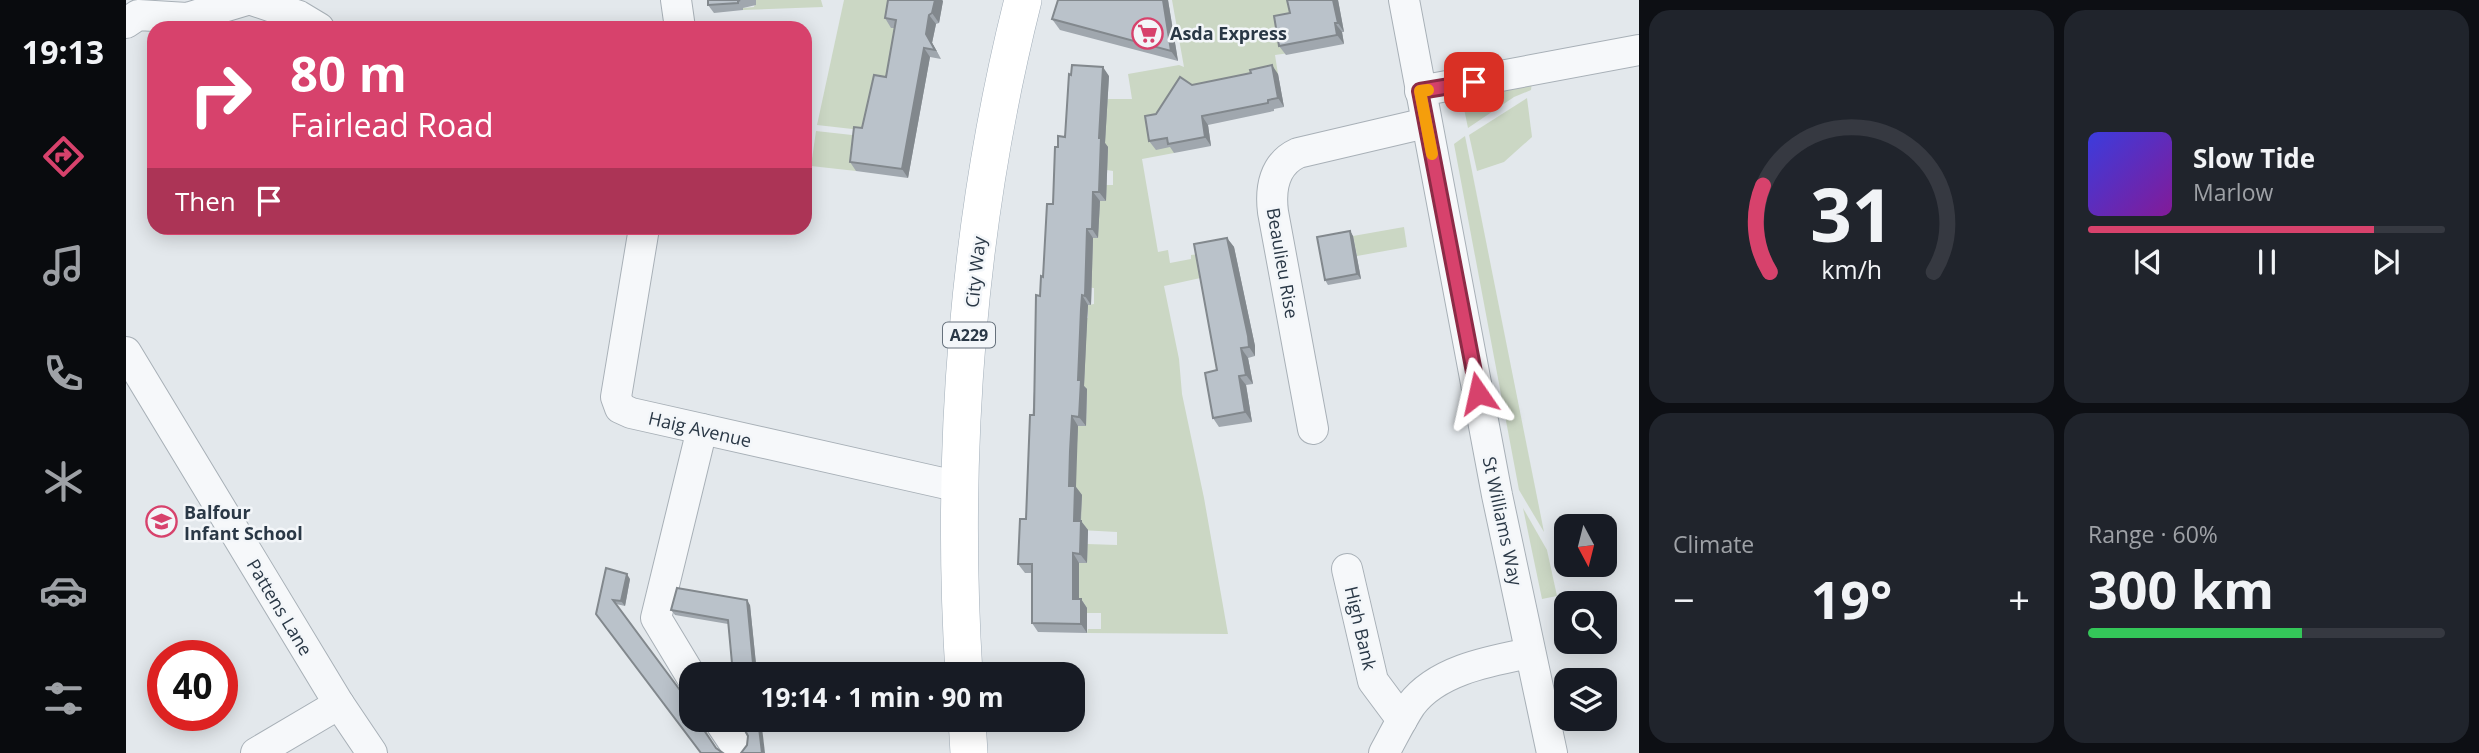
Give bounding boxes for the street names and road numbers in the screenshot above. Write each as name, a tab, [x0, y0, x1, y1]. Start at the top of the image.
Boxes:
street label: Beaulieu Rise	[1261, 206, 1305, 320]
street label: City Way	[959, 234, 991, 309]
road number: A229	[943, 322, 995, 348]
street label: Haig Avenue	[646, 406, 754, 452]
street label: St Williams Way	[1478, 454, 1529, 589]
street label: Pattens Lane	[242, 554, 318, 660]
street label: High Bank	[1340, 584, 1382, 673]

